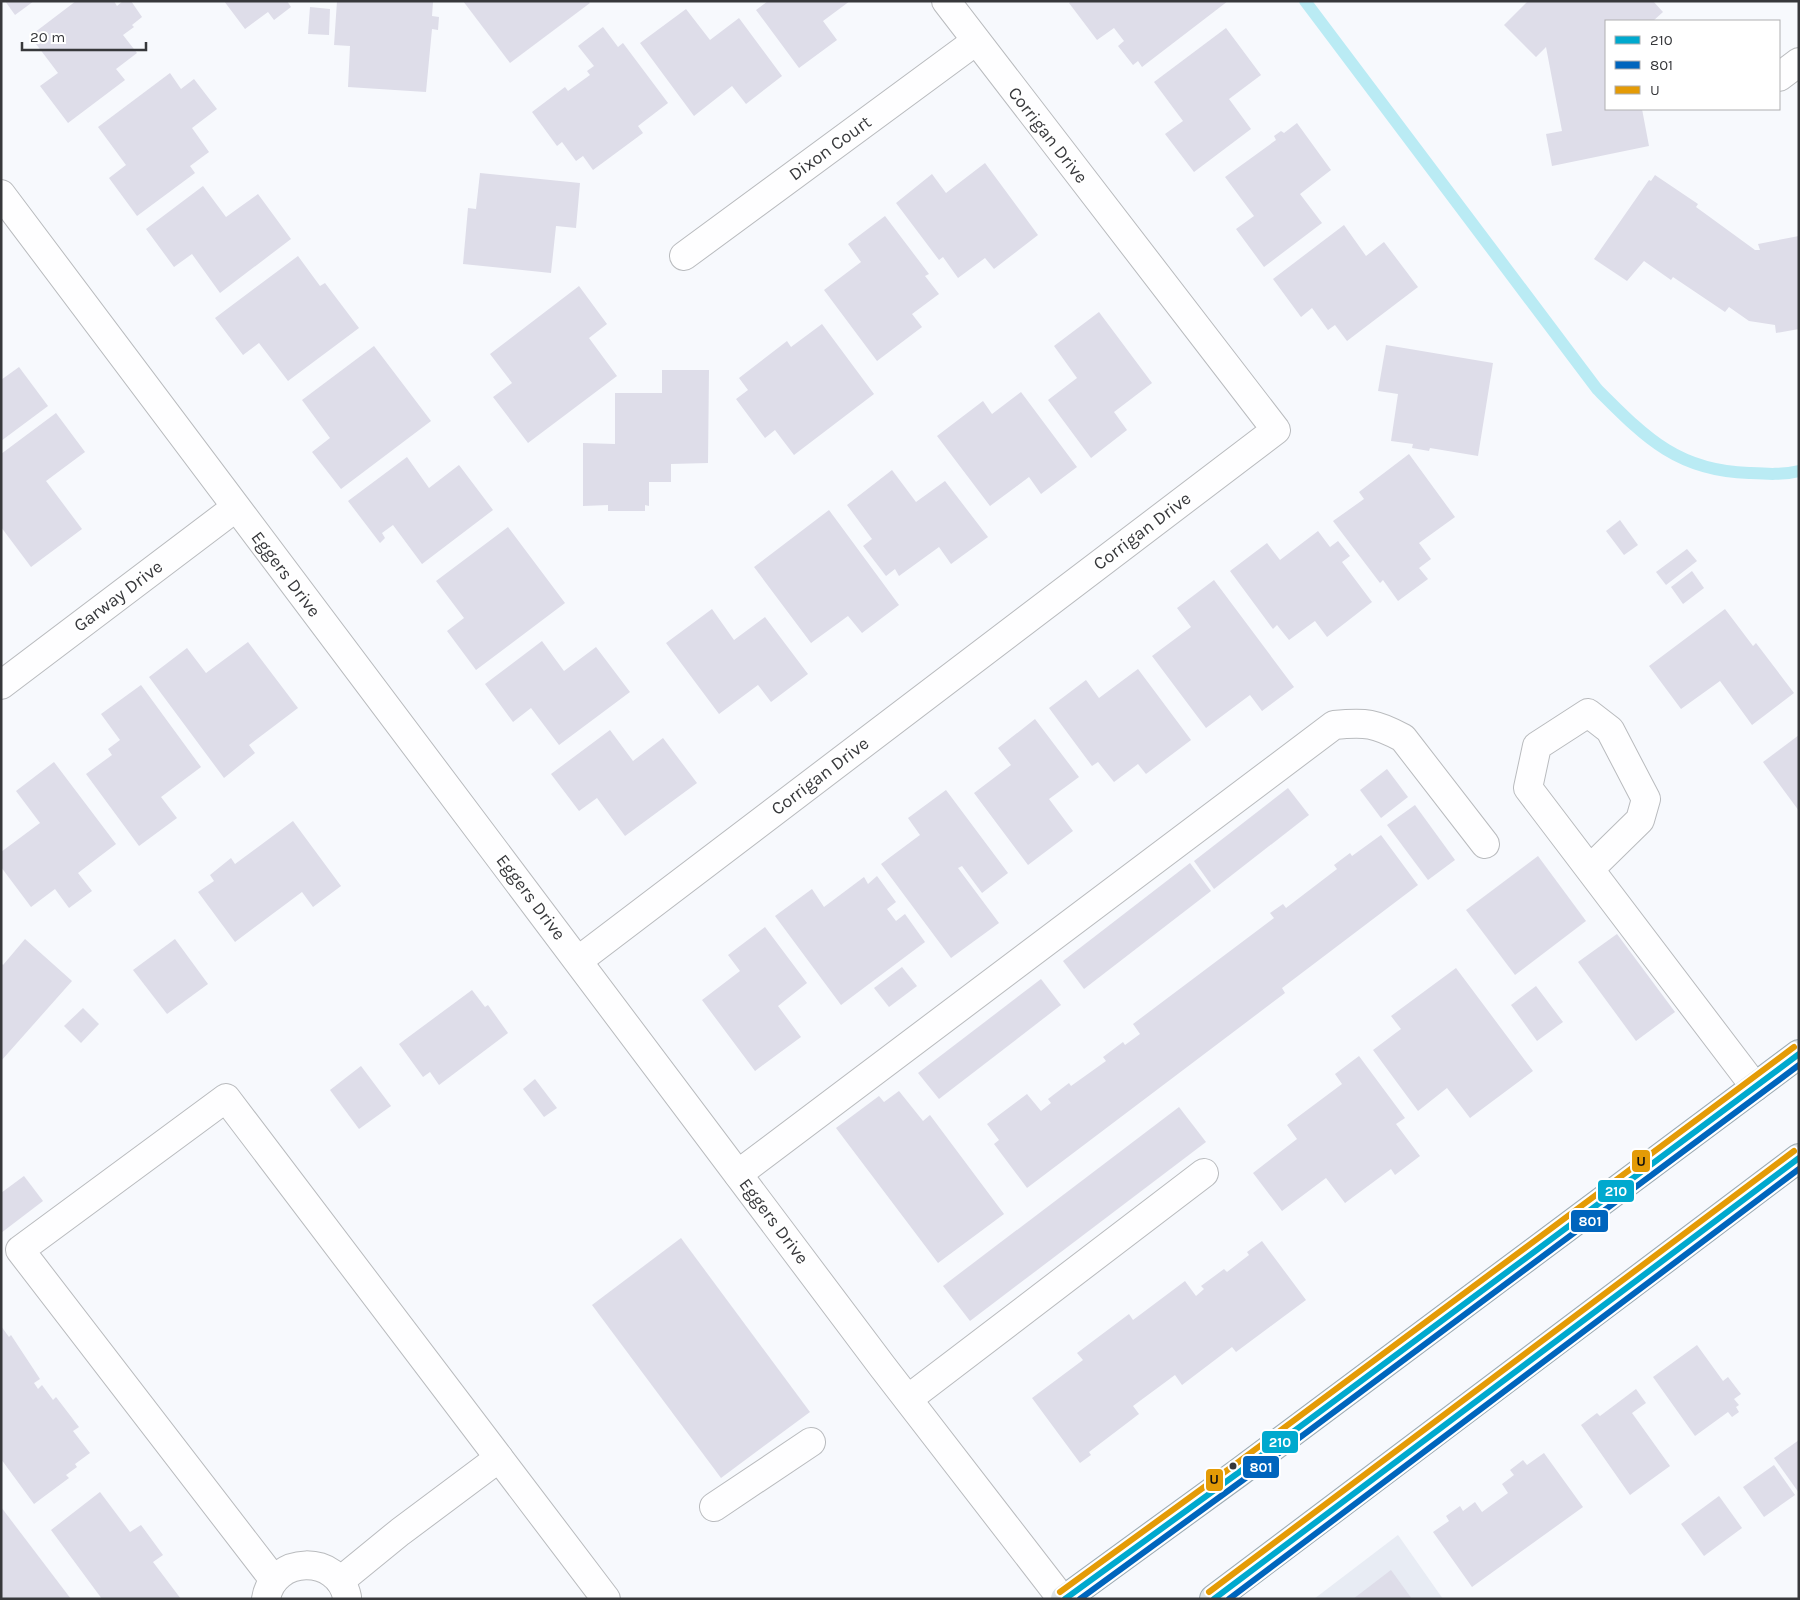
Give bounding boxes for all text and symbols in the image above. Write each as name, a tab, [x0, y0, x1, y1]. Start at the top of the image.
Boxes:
scale bar	[22, 20, 146, 52]
legend	[1605, 20, 1780, 110]
text: 20 m	[30, 28, 65, 46]
text: 210	[1650, 31, 1673, 49]
text: 801	[1650, 56, 1673, 74]
text: U	[1650, 81, 1660, 99]
street label: Corrigan Drive	[1003, 82, 1093, 188]
street label: Dixon Court	[785, 111, 876, 185]
street label: Corrigan Drive	[1089, 487, 1195, 575]
street label: Eggers Drive	[247, 527, 325, 621]
street label: Garway Drive	[69, 555, 167, 637]
street label: Corrigan Drive	[767, 732, 873, 820]
street label: Eggers Drive	[492, 850, 570, 944]
line badge: U	[1631, 1149, 1651, 1173]
text: U	[1636, 1153, 1646, 1170]
street label: Eggers Drive	[735, 1174, 813, 1268]
line badge: 210	[1597, 1179, 1635, 1203]
text: 210	[1605, 1183, 1627, 1200]
line badge: 801	[1570, 1209, 1609, 1233]
text: 801	[1579, 1213, 1601, 1230]
line badge: 210	[1261, 1430, 1299, 1454]
text: 210	[1269, 1434, 1291, 1451]
line badge: 801	[1242, 1455, 1280, 1479]
text: 801	[1250, 1459, 1272, 1476]
unlabelled marker	[1228, 1461, 1238, 1471]
line badge: U	[1205, 1468, 1224, 1492]
text: U	[1209, 1471, 1219, 1488]

